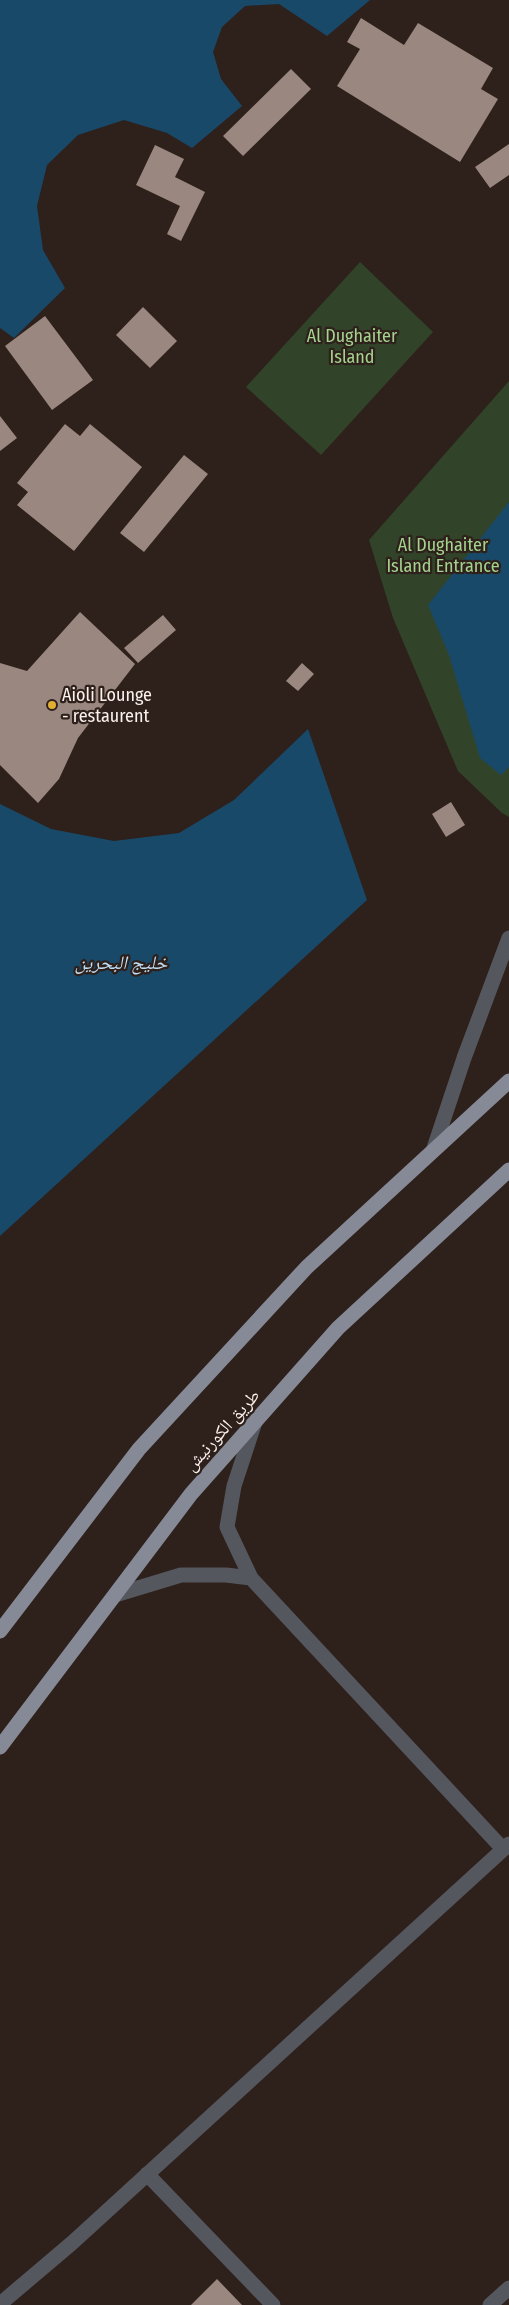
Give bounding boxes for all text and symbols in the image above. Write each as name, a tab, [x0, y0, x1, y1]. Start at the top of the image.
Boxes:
park label: Al Dughaiter Island	[307, 325, 398, 368]
park label: Al Dughaiter Island Entrance	[386, 534, 500, 577]
place label: Aioli Lounge - restaurent	[62, 684, 152, 727]
marker: Aioli Lounge - restaurent	[46, 699, 58, 711]
water label: خليج البحرين	[75, 951, 168, 975]
street label: طريق الكورنيش	[180, 1385, 264, 1475]

